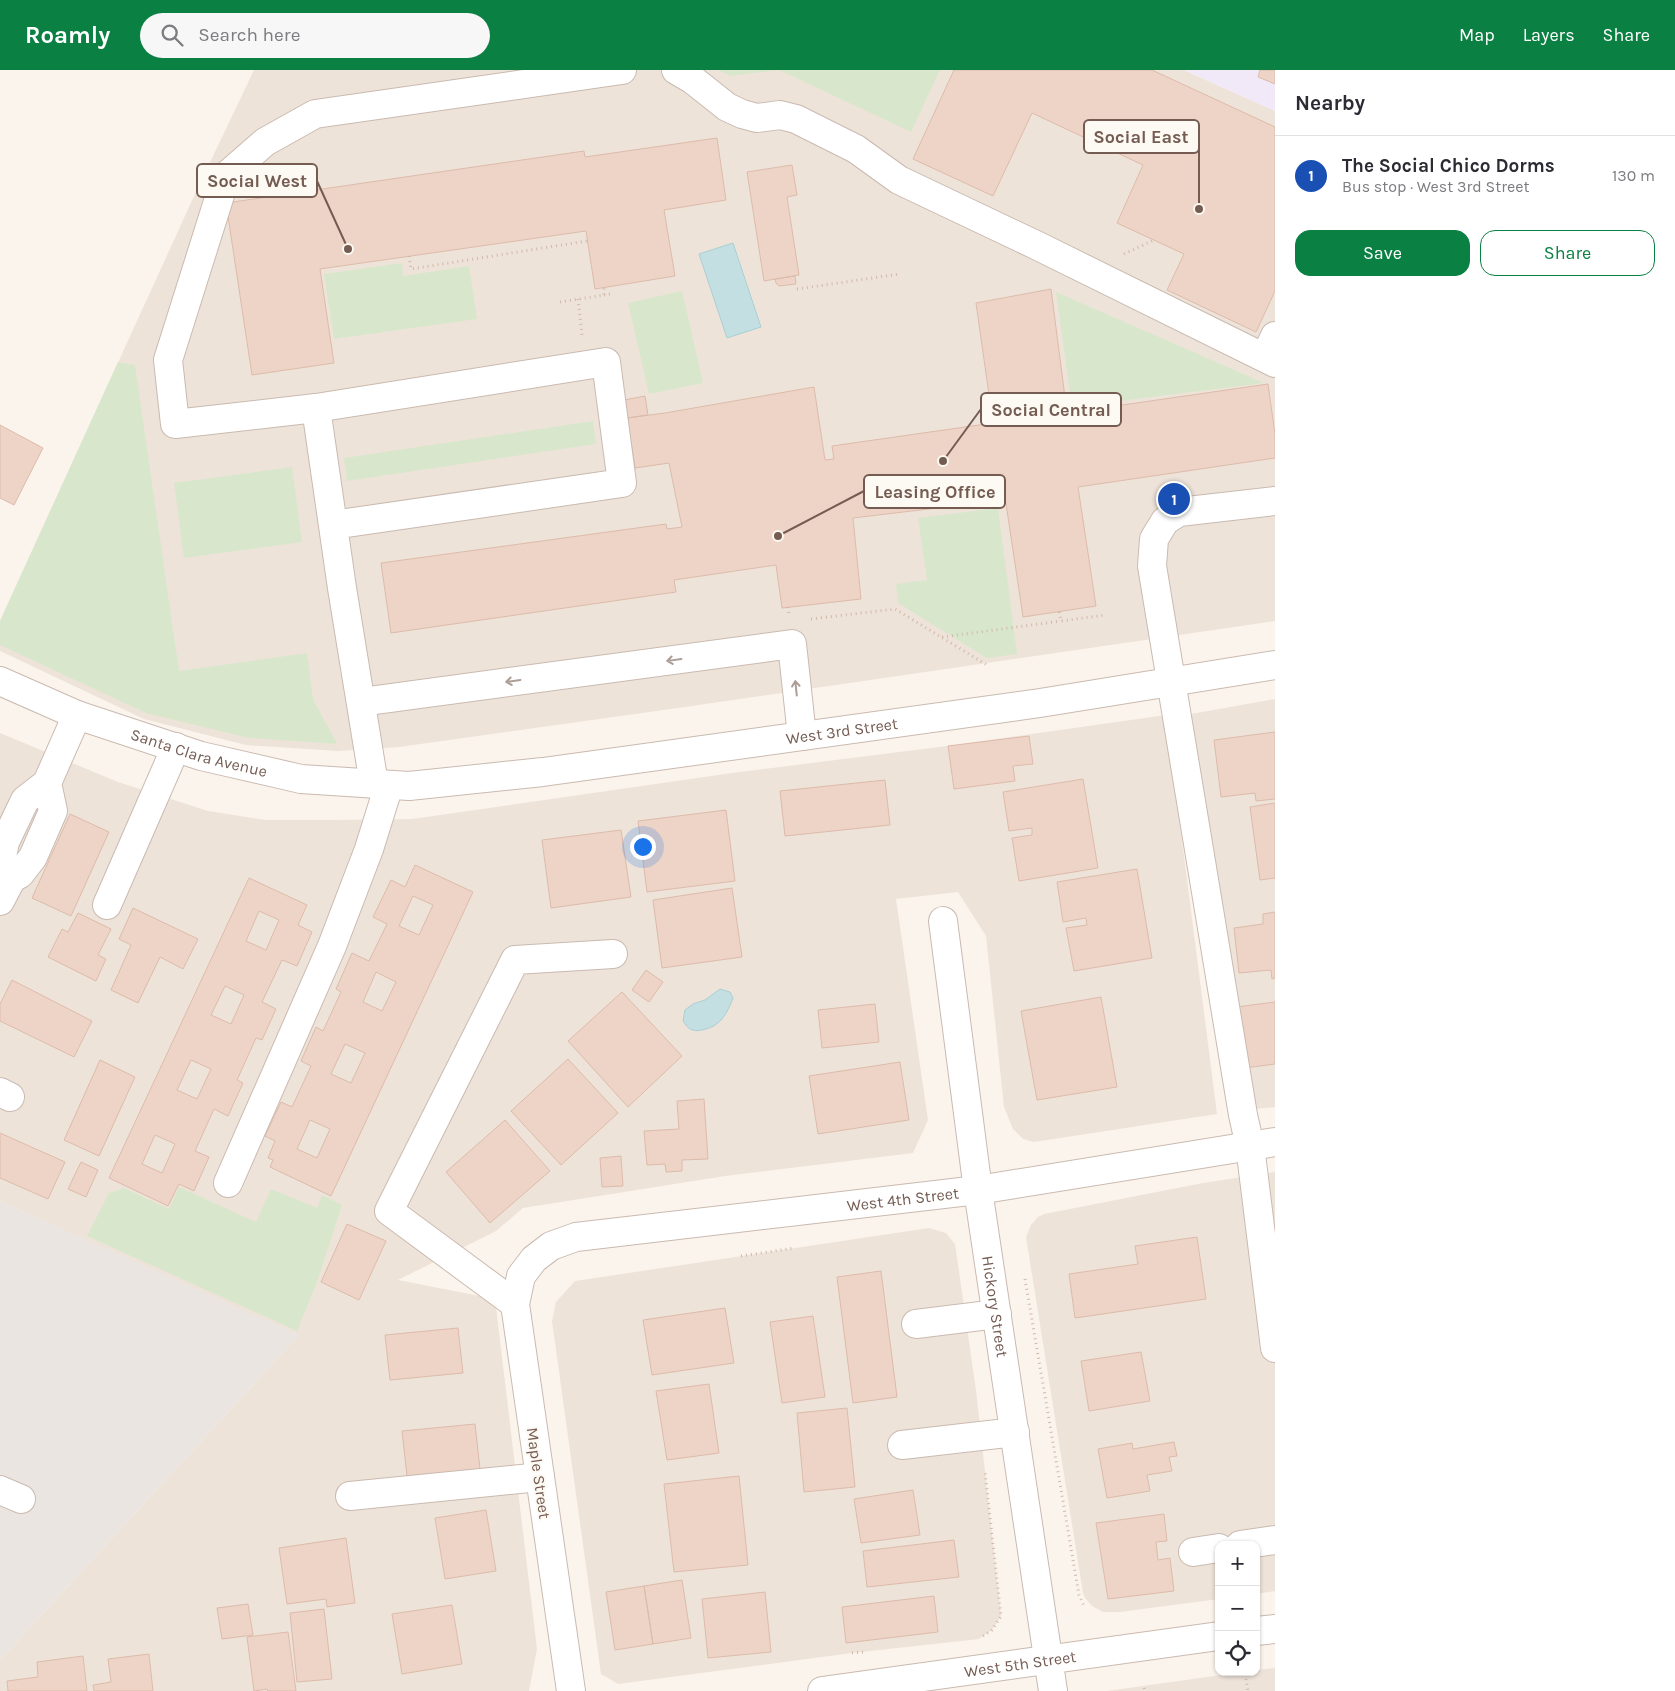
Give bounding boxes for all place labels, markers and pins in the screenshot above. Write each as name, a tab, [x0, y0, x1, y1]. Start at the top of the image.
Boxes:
callout: Social East	[1084, 120, 1199, 153]
callout: Social West	[197, 164, 317, 197]
callout: Social Central	[981, 393, 1121, 426]
callout: Leasing Office	[864, 475, 1005, 508]
pin: 1	[1158, 480, 1190, 518]

